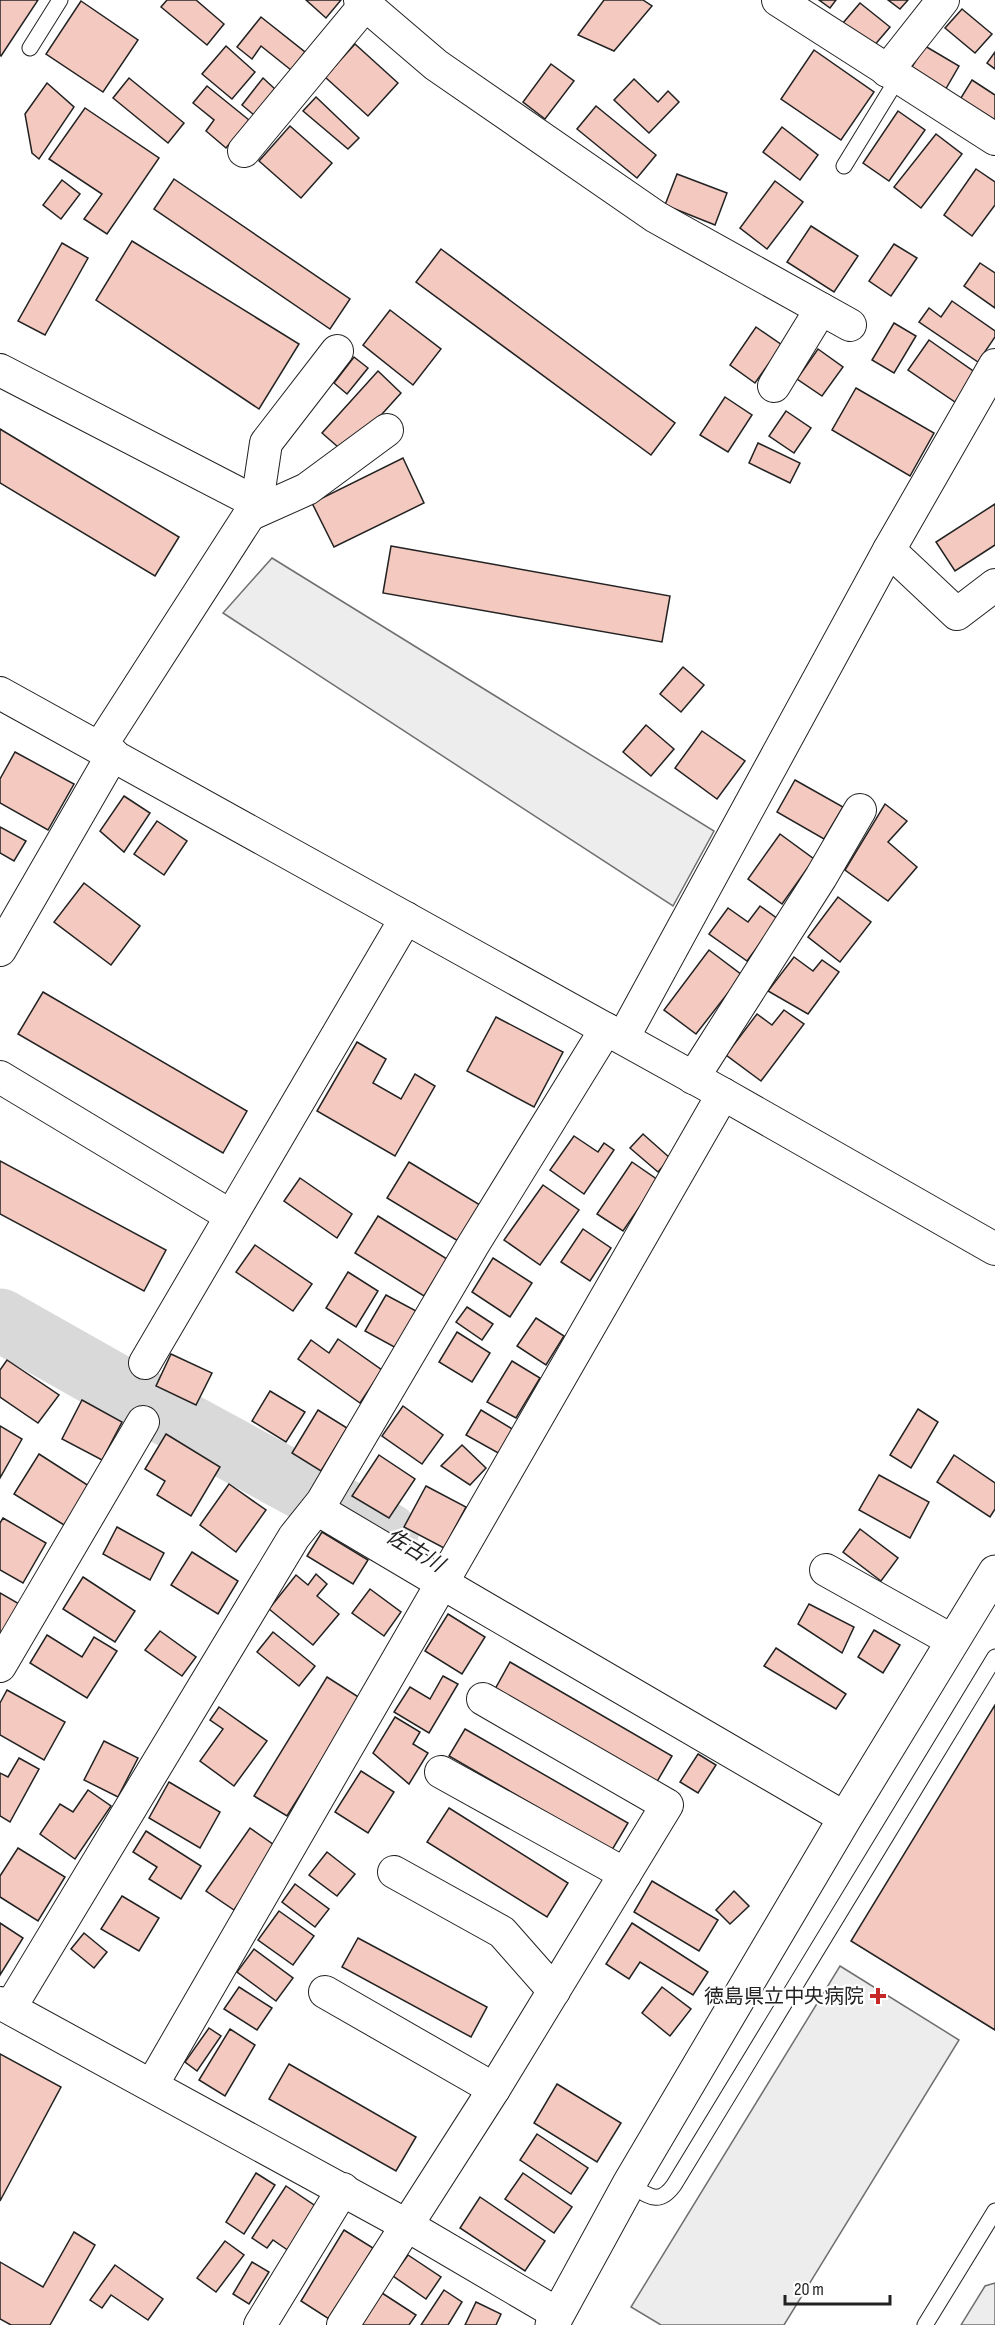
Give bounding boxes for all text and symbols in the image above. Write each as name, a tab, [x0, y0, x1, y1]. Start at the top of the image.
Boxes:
water label: 佐古川	[381, 1523, 450, 1578]
place label: 徳島県立中央病院	[704, 1985, 864, 2009]
marker: 徳島県立中央病院	[869, 1987, 887, 2005]
scale bar	[785, 2268, 890, 2306]
text: 20 m	[794, 2279, 824, 2300]

